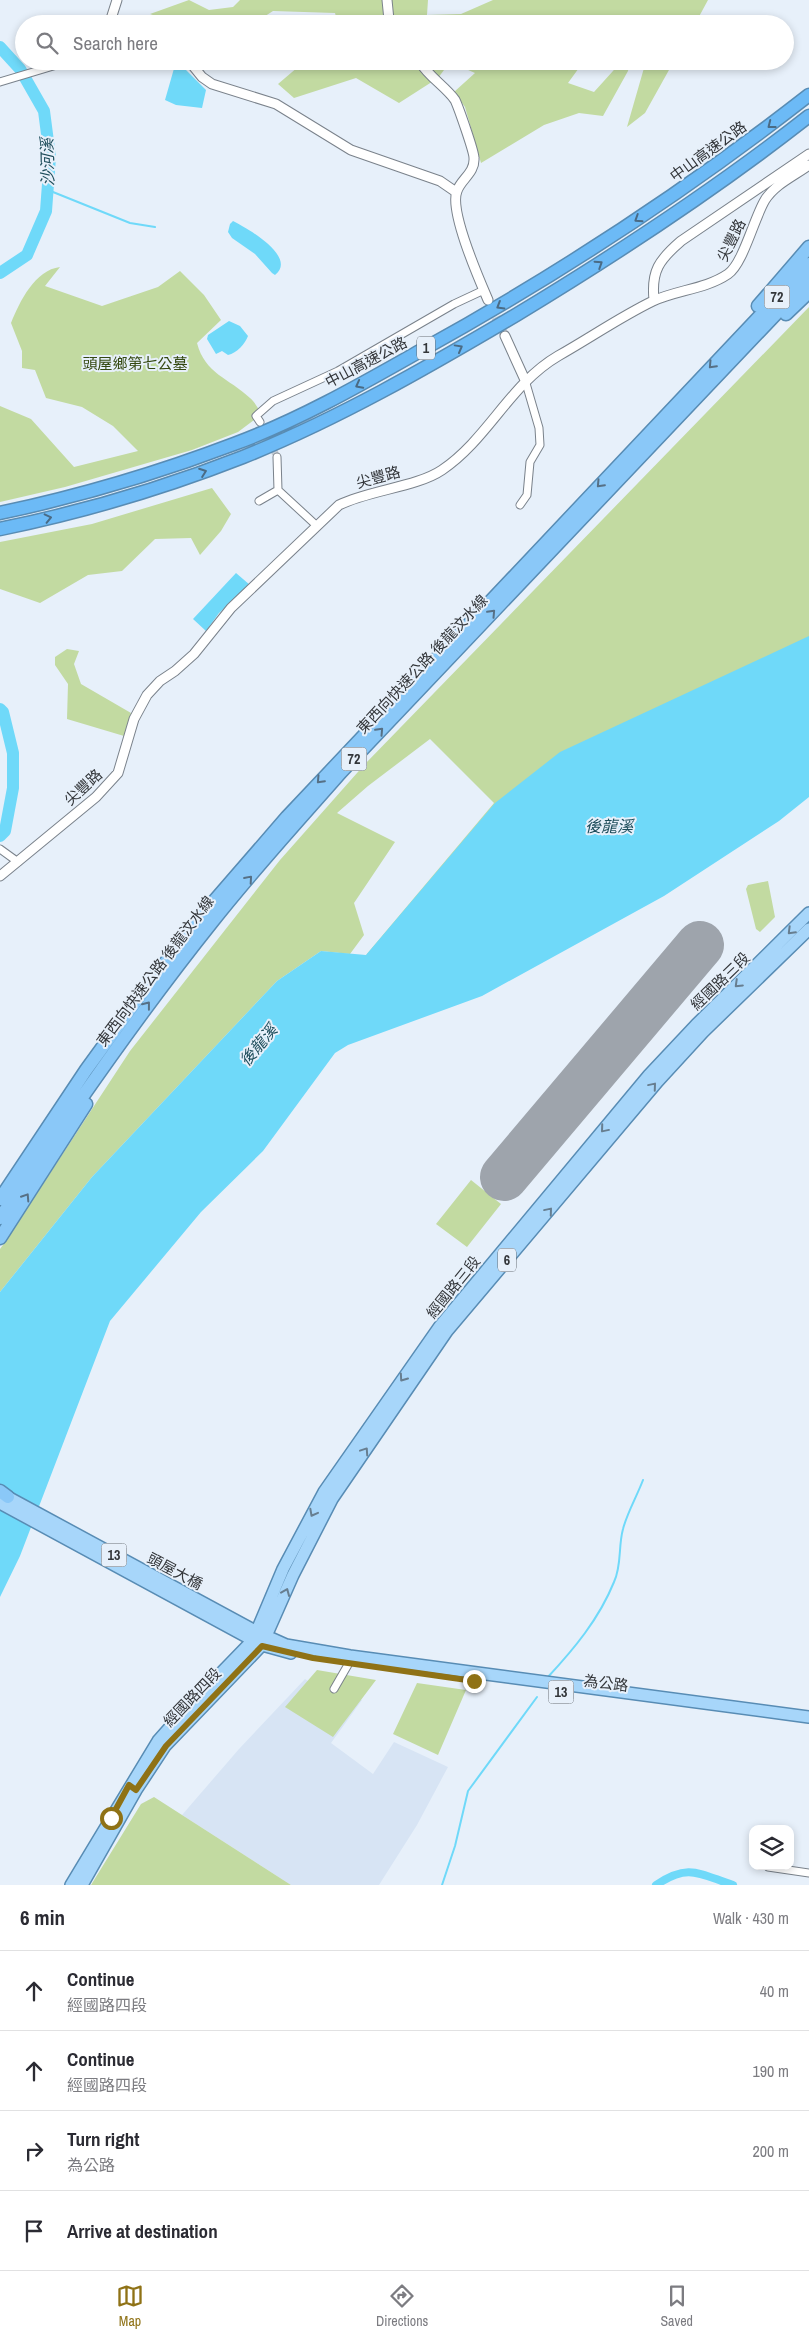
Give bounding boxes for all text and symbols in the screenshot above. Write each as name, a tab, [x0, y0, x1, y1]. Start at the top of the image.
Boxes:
search box	[15, 15, 794, 70]
icon: search	[33, 29, 61, 57]
text: Search here	[73, 30, 158, 56]
street label: 中山高速公路	[665, 116, 751, 186]
one-way arrow	[767, 120, 776, 129]
water label: 沙河溪	[36, 136, 58, 186]
one-way arrow	[634, 213, 644, 222]
street label: 尖豐路	[712, 215, 750, 265]
one-way arrow	[593, 261, 602, 270]
road number: 72	[764, 286, 790, 308]
one-way arrow	[497, 299, 506, 309]
street label: 中山高速公路	[321, 332, 411, 392]
road number: 1	[417, 336, 435, 359]
one-way arrow	[454, 344, 463, 354]
park label: 頭屋鄉第七公墓	[82, 353, 188, 374]
one-way arrow	[709, 360, 718, 369]
one-way arrow	[355, 379, 364, 389]
street label: 尖豐路	[354, 461, 402, 493]
one-way arrow	[198, 468, 207, 478]
one-way arrow	[597, 478, 606, 487]
one-way arrow	[43, 513, 52, 524]
street label: 東西向快速公路 後龍汶水線	[352, 590, 492, 738]
one-way arrow	[486, 610, 495, 619]
one-way arrow	[374, 728, 383, 737]
road number: 72	[342, 748, 366, 771]
street label: 尖豐路	[59, 764, 107, 810]
one-way arrow	[317, 774, 326, 783]
water label: 後龍溪	[585, 815, 635, 837]
one-way arrow	[243, 875, 252, 884]
street label: 東西向快速公路 後龍汶水線	[91, 891, 219, 1051]
one-way arrow	[788, 926, 797, 935]
street label: 經國路三段	[686, 947, 754, 1015]
one-way arrow	[734, 978, 743, 987]
one-way arrow	[142, 1002, 150, 1011]
water label: 後龍溪	[234, 1018, 283, 1070]
one-way arrow	[647, 1083, 656, 1092]
one-way arrow	[601, 1124, 610, 1133]
one-way arrow	[20, 1194, 30, 1203]
one-way arrow	[543, 1207, 552, 1216]
road number: 6	[498, 1248, 516, 1272]
street label: 經國路三段	[421, 1251, 485, 1323]
one-way arrow	[400, 1373, 409, 1382]
one-way arrow	[359, 1447, 368, 1457]
one-way arrow	[309, 1508, 319, 1517]
road number: 13	[102, 1544, 126, 1566]
street label: 頭屋大橋	[144, 1548, 206, 1594]
one-way arrow	[279, 1588, 290, 1597]
street label: 經國路四段	[158, 1663, 226, 1731]
route end	[463, 1670, 486, 1693]
street label: 為公路	[582, 1670, 630, 1696]
road number: 13	[548, 1680, 574, 1704]
route start	[100, 1807, 123, 1830]
map controls	[749, 1825, 794, 1870]
button: layers	[749, 1825, 794, 1870]
text: 6 min	[20, 1903, 65, 1932]
text: Walk · 430 m	[713, 1907, 789, 1929]
text: Continue	[67, 1966, 135, 1992]
icon: ahead	[20, 1977, 48, 2005]
text: 40 m	[760, 1980, 789, 2002]
text: 經國路四段	[67, 1994, 147, 2016]
text: Continue	[67, 2046, 135, 2072]
icon: ahead	[20, 2057, 48, 2085]
text: 190 m	[753, 2060, 789, 2082]
text: 經國路四段	[67, 2074, 147, 2096]
text: Turn right	[67, 2126, 139, 2152]
icon: right	[20, 2137, 48, 2165]
text: 200 m	[753, 2140, 789, 2162]
text: 為公路	[67, 2154, 115, 2176]
icon: arrive	[20, 2217, 48, 2245]
text: Arrive at destination	[67, 2218, 218, 2244]
tab: Map	[116, 2282, 144, 2330]
tab: Directions	[376, 2282, 428, 2330]
tab: Saved	[660, 2282, 693, 2330]

